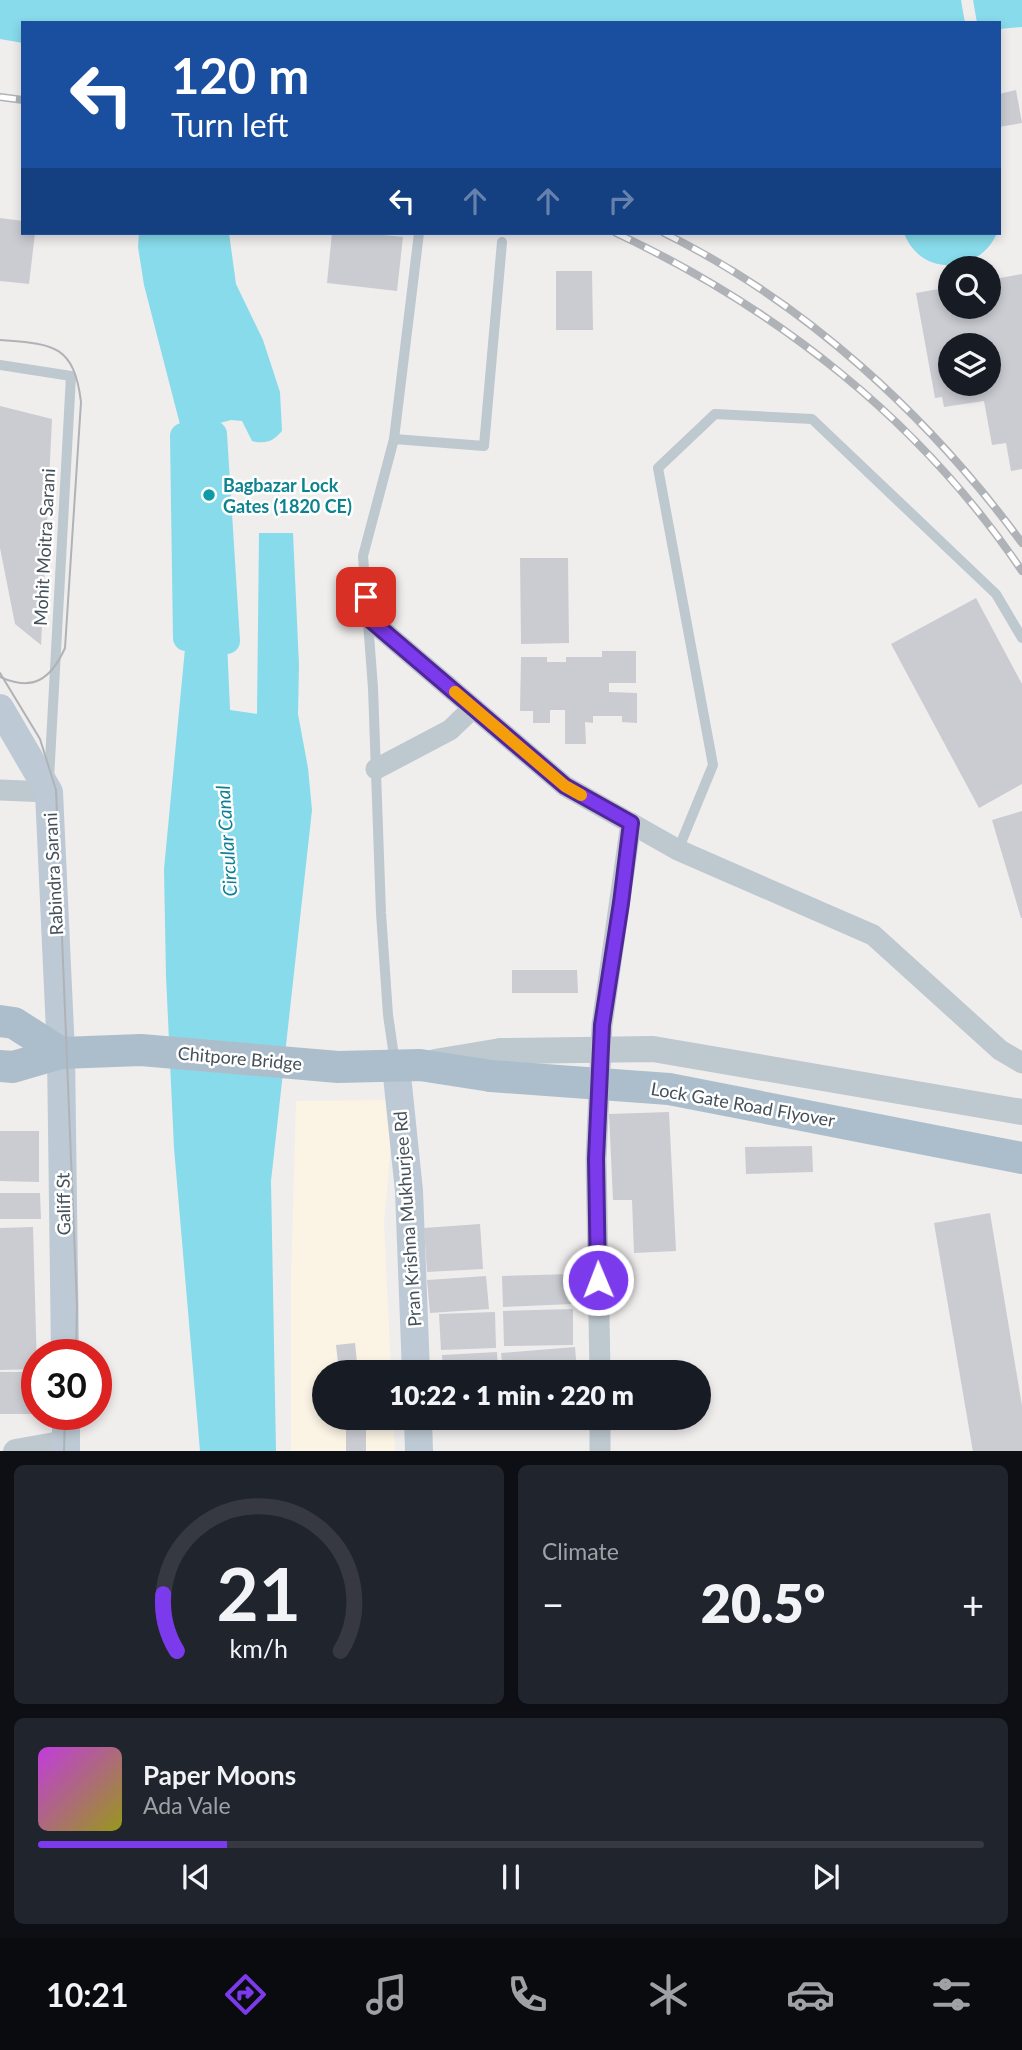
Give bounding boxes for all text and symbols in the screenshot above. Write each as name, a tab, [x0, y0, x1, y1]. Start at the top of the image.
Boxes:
text: 120 m	[171, 46, 309, 104]
icon: left	[56, 49, 147, 140]
text: Turn left	[171, 105, 288, 144]
icon: left	[383, 182, 421, 220]
icon: ahead	[456, 182, 494, 220]
icon: ahead	[529, 182, 567, 220]
icon: right	[602, 182, 640, 220]
map controls	[938, 256, 1001, 396]
button: search	[938, 256, 1001, 319]
button: layers	[938, 333, 1001, 396]
street label: Mohit Moitra Sarani	[29, 468, 59, 626]
place label: Bagbazar Lock Gates (1820 CE)	[223, 474, 352, 517]
marker: Bagbazar Lock Gates (1820 CE)	[201, 487, 217, 503]
pin	[336, 567, 396, 627]
icon: arrive	[347, 578, 385, 616]
water label: Circular Canal	[211, 785, 241, 897]
street label: Rabindra Sarani	[39, 812, 67, 936]
street label: Chitpore Bridge	[177, 1042, 303, 1074]
street label: Lock Gate Road Flyover	[649, 1077, 837, 1131]
street label: Pran Krishna Mukhurjee Rd	[388, 1110, 426, 1328]
street label: Galiff St	[51, 1172, 75, 1236]
position arrow	[561, 1243, 635, 1317]
speed limit sign: 30	[21, 1339, 112, 1430]
text: 10:22 · 1 min · 220 m	[389, 1379, 634, 1411]
text: Climate	[542, 1537, 619, 1565]
text: 21	[217, 1549, 301, 1637]
text: 20.5°	[701, 1572, 825, 1634]
text: −	[542, 1581, 564, 1627]
text: +	[962, 1581, 984, 1627]
text: km/h	[230, 1632, 288, 1662]
text: Paper Moons	[143, 1759, 296, 1791]
text: Ada Vale	[143, 1791, 231, 1819]
icon: previous	[177, 1858, 215, 1896]
icon: pause	[492, 1858, 530, 1896]
icon: next	[807, 1858, 845, 1896]
icon: directions	[221, 1970, 270, 2019]
icon: music	[362, 1970, 411, 2019]
icon: phone	[503, 1970, 552, 2019]
icon: climate	[644, 1970, 693, 2019]
icon: car	[786, 1970, 835, 2019]
icon: filters	[927, 1970, 976, 2019]
text: 10:21	[46, 1975, 129, 2014]

